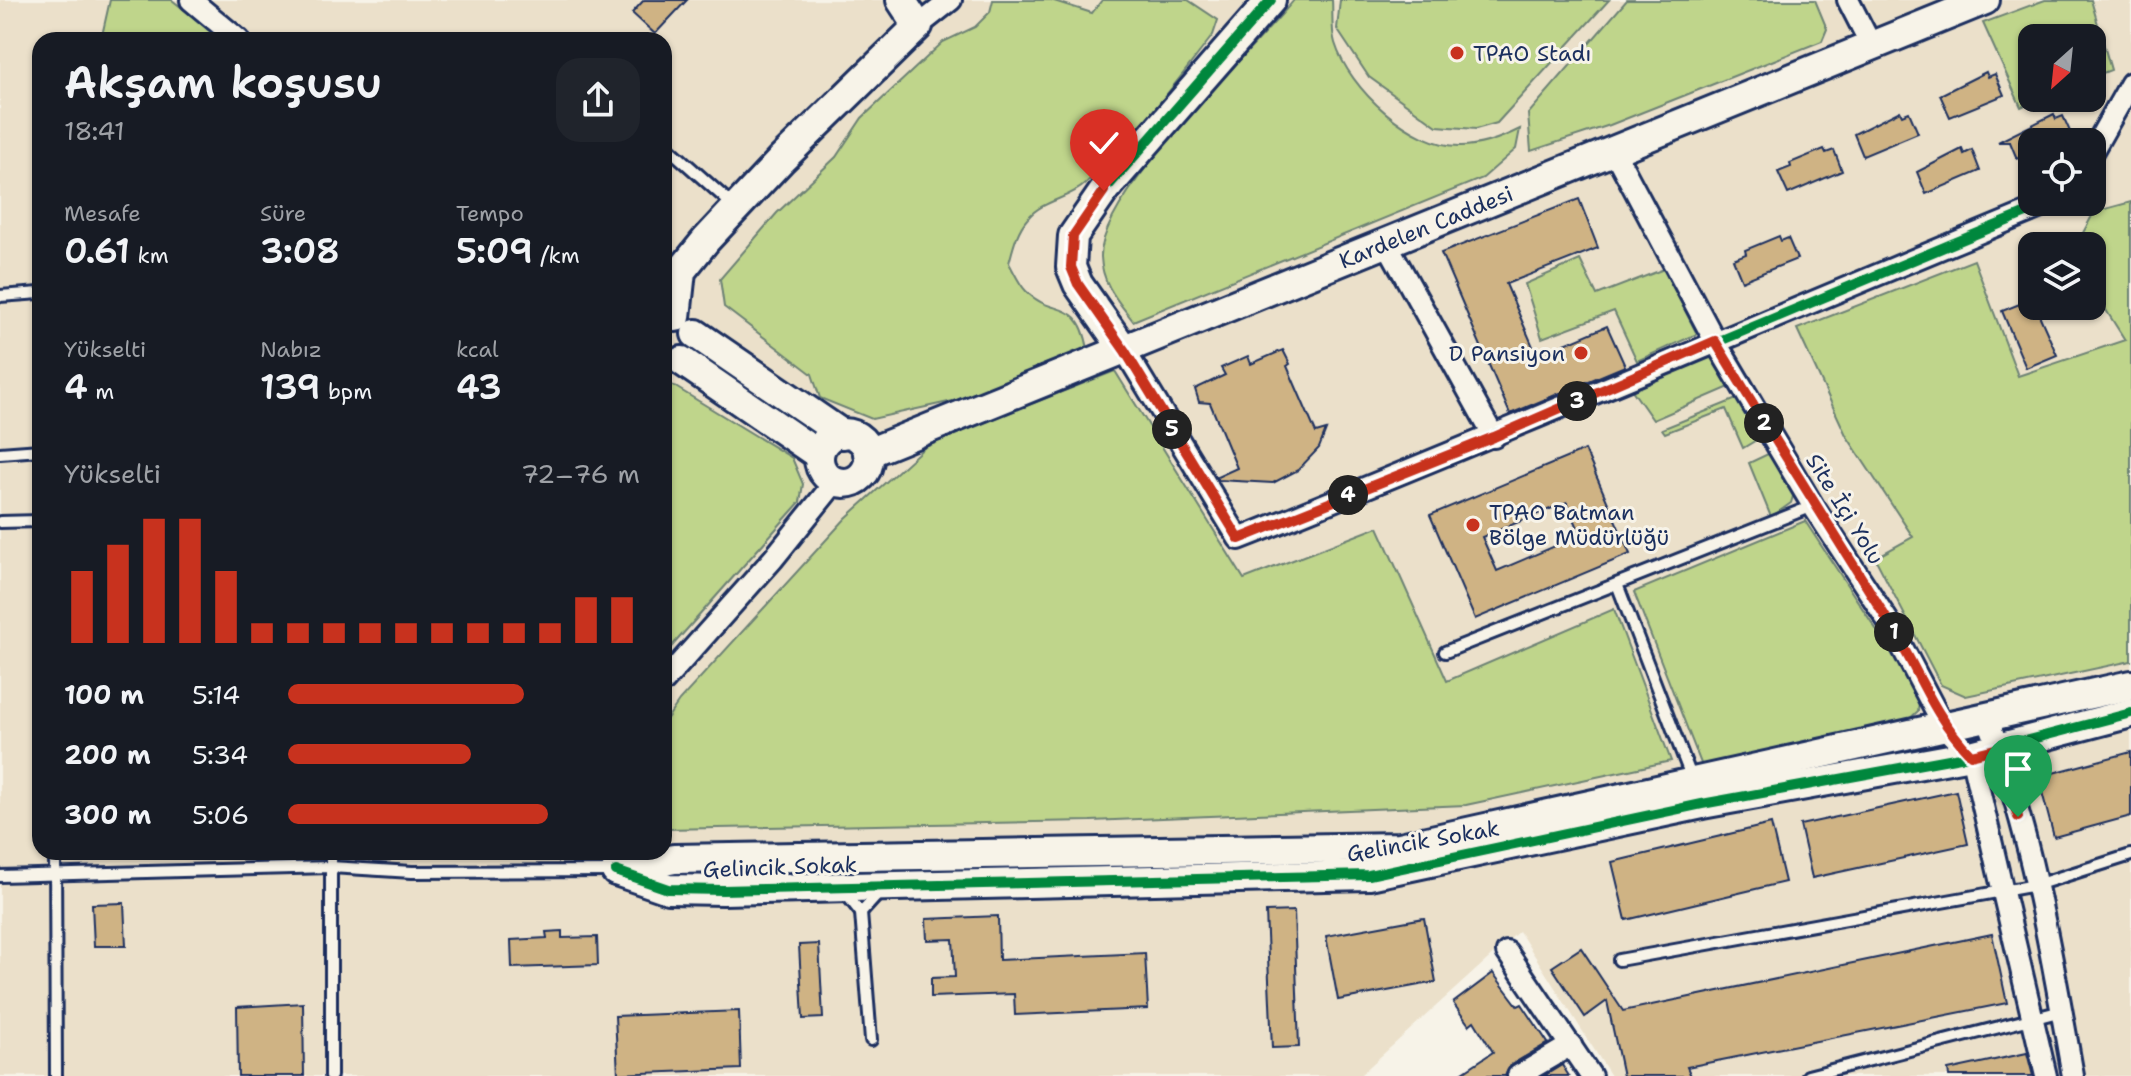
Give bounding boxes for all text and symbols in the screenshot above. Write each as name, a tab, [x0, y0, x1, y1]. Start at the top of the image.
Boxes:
north arrow	[2018, 24, 2106, 112]
map controls	[2018, 24, 2106, 320]
place label: TPAO Stadı	[1473, 39, 1592, 68]
marker: TPAO Stadı	[1448, 44, 1466, 62]
text: Akşam koşusu	[64, 53, 382, 112]
button: share	[556, 58, 640, 142]
pin	[1070, 109, 1138, 191]
text: 18:41	[64, 113, 125, 148]
icon: check	[1082, 121, 1126, 165]
button: locate	[2018, 128, 2106, 216]
street label: Kardelen Caddesi	[1335, 178, 1517, 275]
text: Mesafe	[64, 199, 141, 228]
text: Süre	[260, 199, 306, 228]
text: Tempo	[456, 199, 524, 228]
text: 0.61	[64, 228, 130, 274]
text: 3:08	[260, 228, 340, 274]
text: 5:09	[456, 228, 533, 274]
button: layers	[2018, 232, 2106, 320]
text: km	[130, 241, 169, 270]
text: /km	[533, 241, 580, 270]
text: Yükselti	[64, 335, 146, 364]
text: Nabız	[260, 335, 322, 364]
text: kcal	[456, 335, 499, 364]
place label: D Pansiyon	[1449, 339, 1565, 368]
marker: D Pansiyon	[1572, 344, 1590, 362]
text: 4	[64, 364, 88, 410]
text: 139	[260, 364, 320, 410]
text: 43	[456, 364, 502, 410]
text: m	[88, 377, 114, 406]
text: bpm	[320, 377, 372, 406]
pin: 3	[1557, 381, 1597, 421]
text: 3	[1569, 386, 1585, 415]
pin: 2	[1744, 403, 1784, 443]
text: 2	[1756, 408, 1772, 437]
pin: 5	[1152, 409, 1192, 449]
text: 5	[1165, 414, 1179, 443]
street label: Site İçi Yolu	[1799, 448, 1891, 570]
text: Yükselti	[64, 456, 161, 491]
text: 72–76 m	[521, 456, 640, 491]
pin: 4	[1328, 475, 1368, 515]
text: 4	[1340, 480, 1356, 509]
place label: TPAO Batman Bölge Müdürlüğü	[1489, 498, 1669, 552]
marker: TPAO Batman Bölge Müdürlüğü	[1464, 516, 1482, 534]
pin: 1	[1874, 612, 1914, 652]
text: 1	[1889, 617, 1899, 646]
text: 100 m	[64, 677, 144, 712]
text: 5:14	[192, 677, 240, 712]
pin	[1984, 735, 2052, 817]
text: 200 m	[64, 737, 151, 772]
text: 5:34	[192, 737, 248, 772]
icon: arrive	[1996, 747, 2040, 791]
text: 300 m	[64, 797, 151, 832]
text: 5:06	[192, 797, 249, 832]
street label: Gelincik Sokak	[1344, 813, 1502, 869]
street label: Gelincik Sokak	[702, 850, 858, 884]

